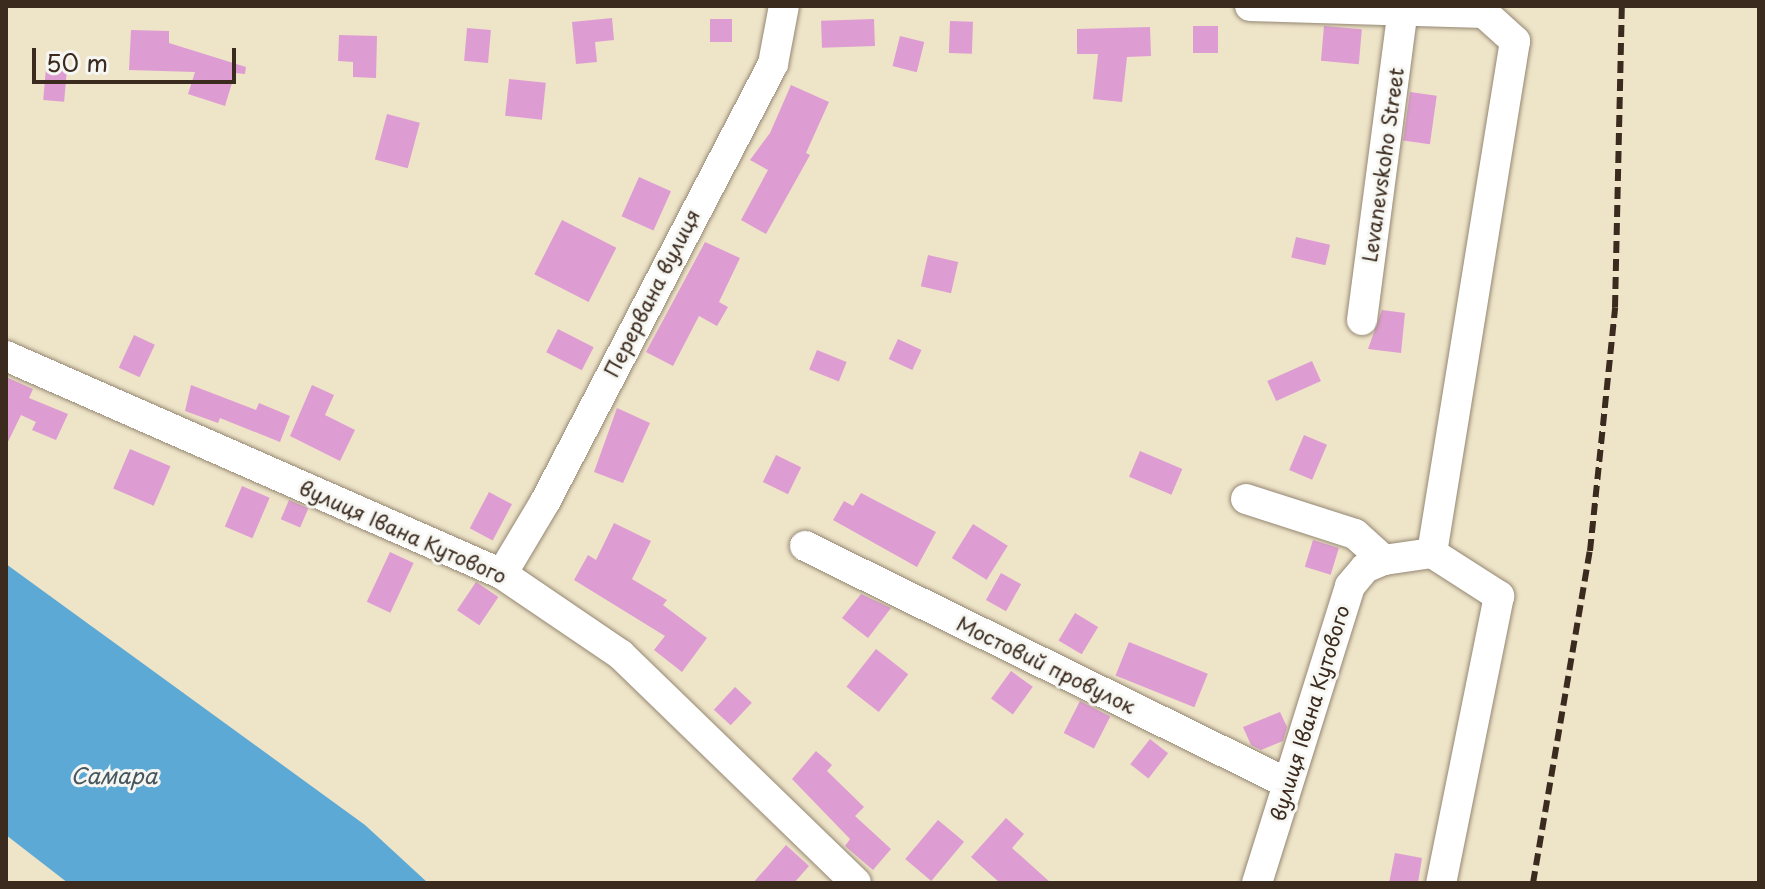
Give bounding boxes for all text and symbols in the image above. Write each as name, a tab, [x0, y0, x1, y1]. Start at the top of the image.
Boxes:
scale bar	[36, 32, 240, 82]
text: 50 m	[46, 44, 108, 80]
street label: Levanevskoho Street	[1357, 66, 1409, 264]
street label: Перервана вулиця	[599, 204, 705, 382]
street label: вулиця Івана Кутового	[295, 475, 511, 589]
street label: вулиця Івана Кутового	[1266, 602, 1354, 824]
street label: Мостовий провулок	[953, 611, 1139, 719]
water label: Самара	[71, 762, 157, 788]

